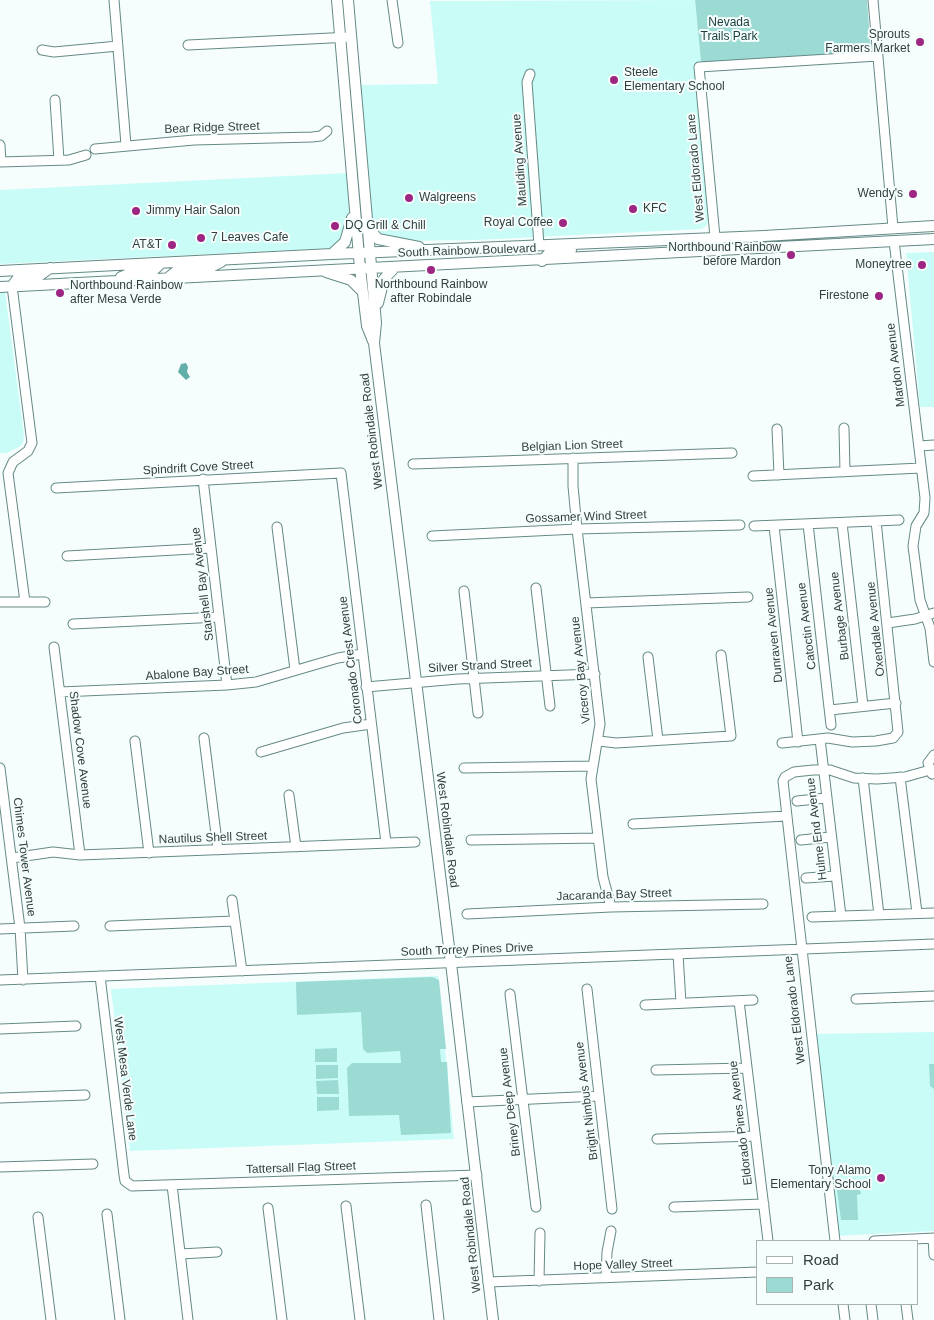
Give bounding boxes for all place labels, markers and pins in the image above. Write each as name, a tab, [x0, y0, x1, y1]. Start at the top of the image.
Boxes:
place label: Sprouts Farmers Market	[825, 28, 910, 56]
marker: Sprouts Farmers Market	[914, 36, 926, 48]
place label: Steele Elementary School	[624, 66, 725, 94]
marker: Steele Elementary School	[608, 74, 620, 86]
place label: Wendy's	[858, 187, 903, 201]
marker: Wendy's	[907, 188, 919, 200]
place label: Walgreens	[419, 191, 476, 205]
marker: Walgreens	[403, 192, 415, 204]
place label: KFC	[643, 202, 667, 216]
marker: KFC	[627, 203, 639, 215]
place label: Jimmy Hair Salon	[146, 204, 240, 218]
marker: Jimmy Hair Salon	[130, 205, 142, 217]
place label: Royal Coffee	[484, 216, 553, 230]
marker: Royal Coffee	[557, 217, 569, 229]
place label: DQ Grill & Chill	[345, 219, 426, 233]
marker: DQ Grill & Chill	[329, 220, 341, 232]
place label: 7 Leaves Cafe	[211, 231, 288, 245]
marker: 7 Leaves Cafe	[195, 232, 207, 244]
place label: AT&T	[132, 238, 162, 252]
marker: AT&T	[166, 239, 178, 251]
place label: Northbound Rainbow before Mardon	[668, 241, 781, 269]
marker: Northbound Rainbow before Mardon	[785, 249, 797, 261]
place label: Moneytree	[855, 258, 912, 272]
marker: Moneytree	[916, 259, 928, 271]
marker: Northbound Rainbow after Robindale	[425, 264, 437, 276]
place label: Northbound Rainbow after Robindale	[375, 278, 487, 306]
place label: Northbound Rainbow after Mesa Verde	[70, 279, 183, 307]
marker: Northbound Rainbow after Mesa Verde	[54, 287, 66, 299]
place label: Firestone	[819, 289, 869, 303]
marker: Firestone	[873, 290, 885, 302]
place label: Tony Alamo Elementary School	[770, 1164, 871, 1192]
marker: Tony Alamo Elementary School	[875, 1172, 887, 1184]

